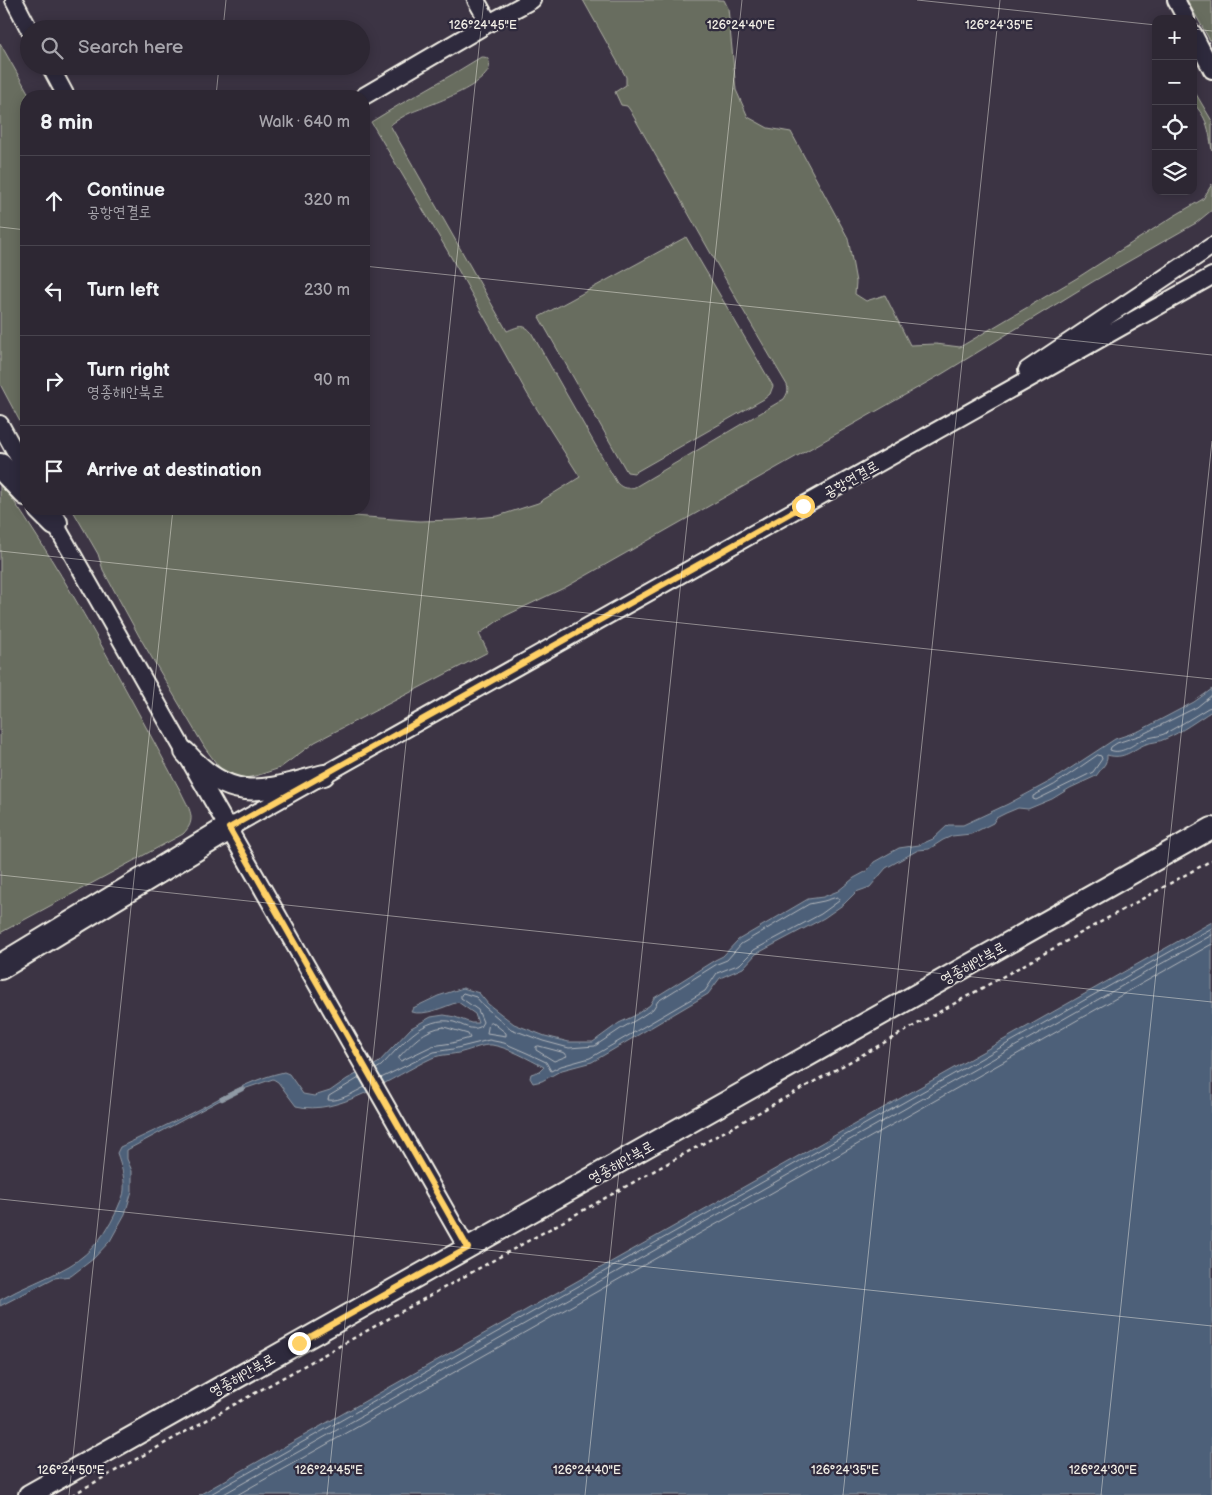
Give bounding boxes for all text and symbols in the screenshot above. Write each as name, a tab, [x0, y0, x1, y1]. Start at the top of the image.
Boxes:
map controls	[1152, 15, 1197, 195]
button: +	[1152, 15, 1197, 60]
text: 126°24'45"E	[449, 18, 517, 33]
text: 126°24'40"E	[707, 18, 775, 33]
text: 126°24'35"E	[965, 18, 1033, 33]
search box	[20, 20, 370, 75]
icon: search	[38, 34, 66, 62]
text: Search here	[78, 36, 183, 59]
button: −	[1152, 60, 1197, 105]
button: locate	[1152, 105, 1197, 150]
text: 8 min	[40, 110, 93, 135]
text: Walk · 640 m	[259, 113, 350, 132]
button: layers	[1152, 150, 1197, 195]
text: Continue	[87, 179, 165, 202]
icon: ahead	[40, 187, 68, 215]
text: 320 m	[304, 191, 350, 210]
text: 공항연결로	[87, 203, 151, 222]
icon: left	[40, 277, 68, 305]
text: Turn left	[87, 279, 159, 302]
text: 230 m	[304, 281, 350, 300]
text: Turn right	[87, 359, 170, 382]
icon: right	[40, 367, 68, 395]
text: 90 m	[314, 371, 350, 390]
text: 영종해안북로	[87, 383, 164, 402]
street label: 공항연결로	[820, 456, 882, 502]
icon: arrive	[40, 457, 68, 485]
text: Arrive at destination	[87, 459, 262, 482]
route start	[792, 495, 815, 518]
street label: 영종해안북로	[937, 938, 1010, 989]
street label: 영종해안북로	[585, 1137, 658, 1188]
route end	[288, 1332, 311, 1355]
street label: 영종해안북로	[206, 1350, 279, 1401]
text: 126°24'50"E	[37, 1463, 105, 1478]
text: 126°24'45"E	[295, 1463, 363, 1478]
text: 126°24'40"E	[553, 1463, 621, 1478]
text: 126°24'35"E	[811, 1463, 879, 1478]
text: 126°24'30"E	[1069, 1463, 1137, 1478]

